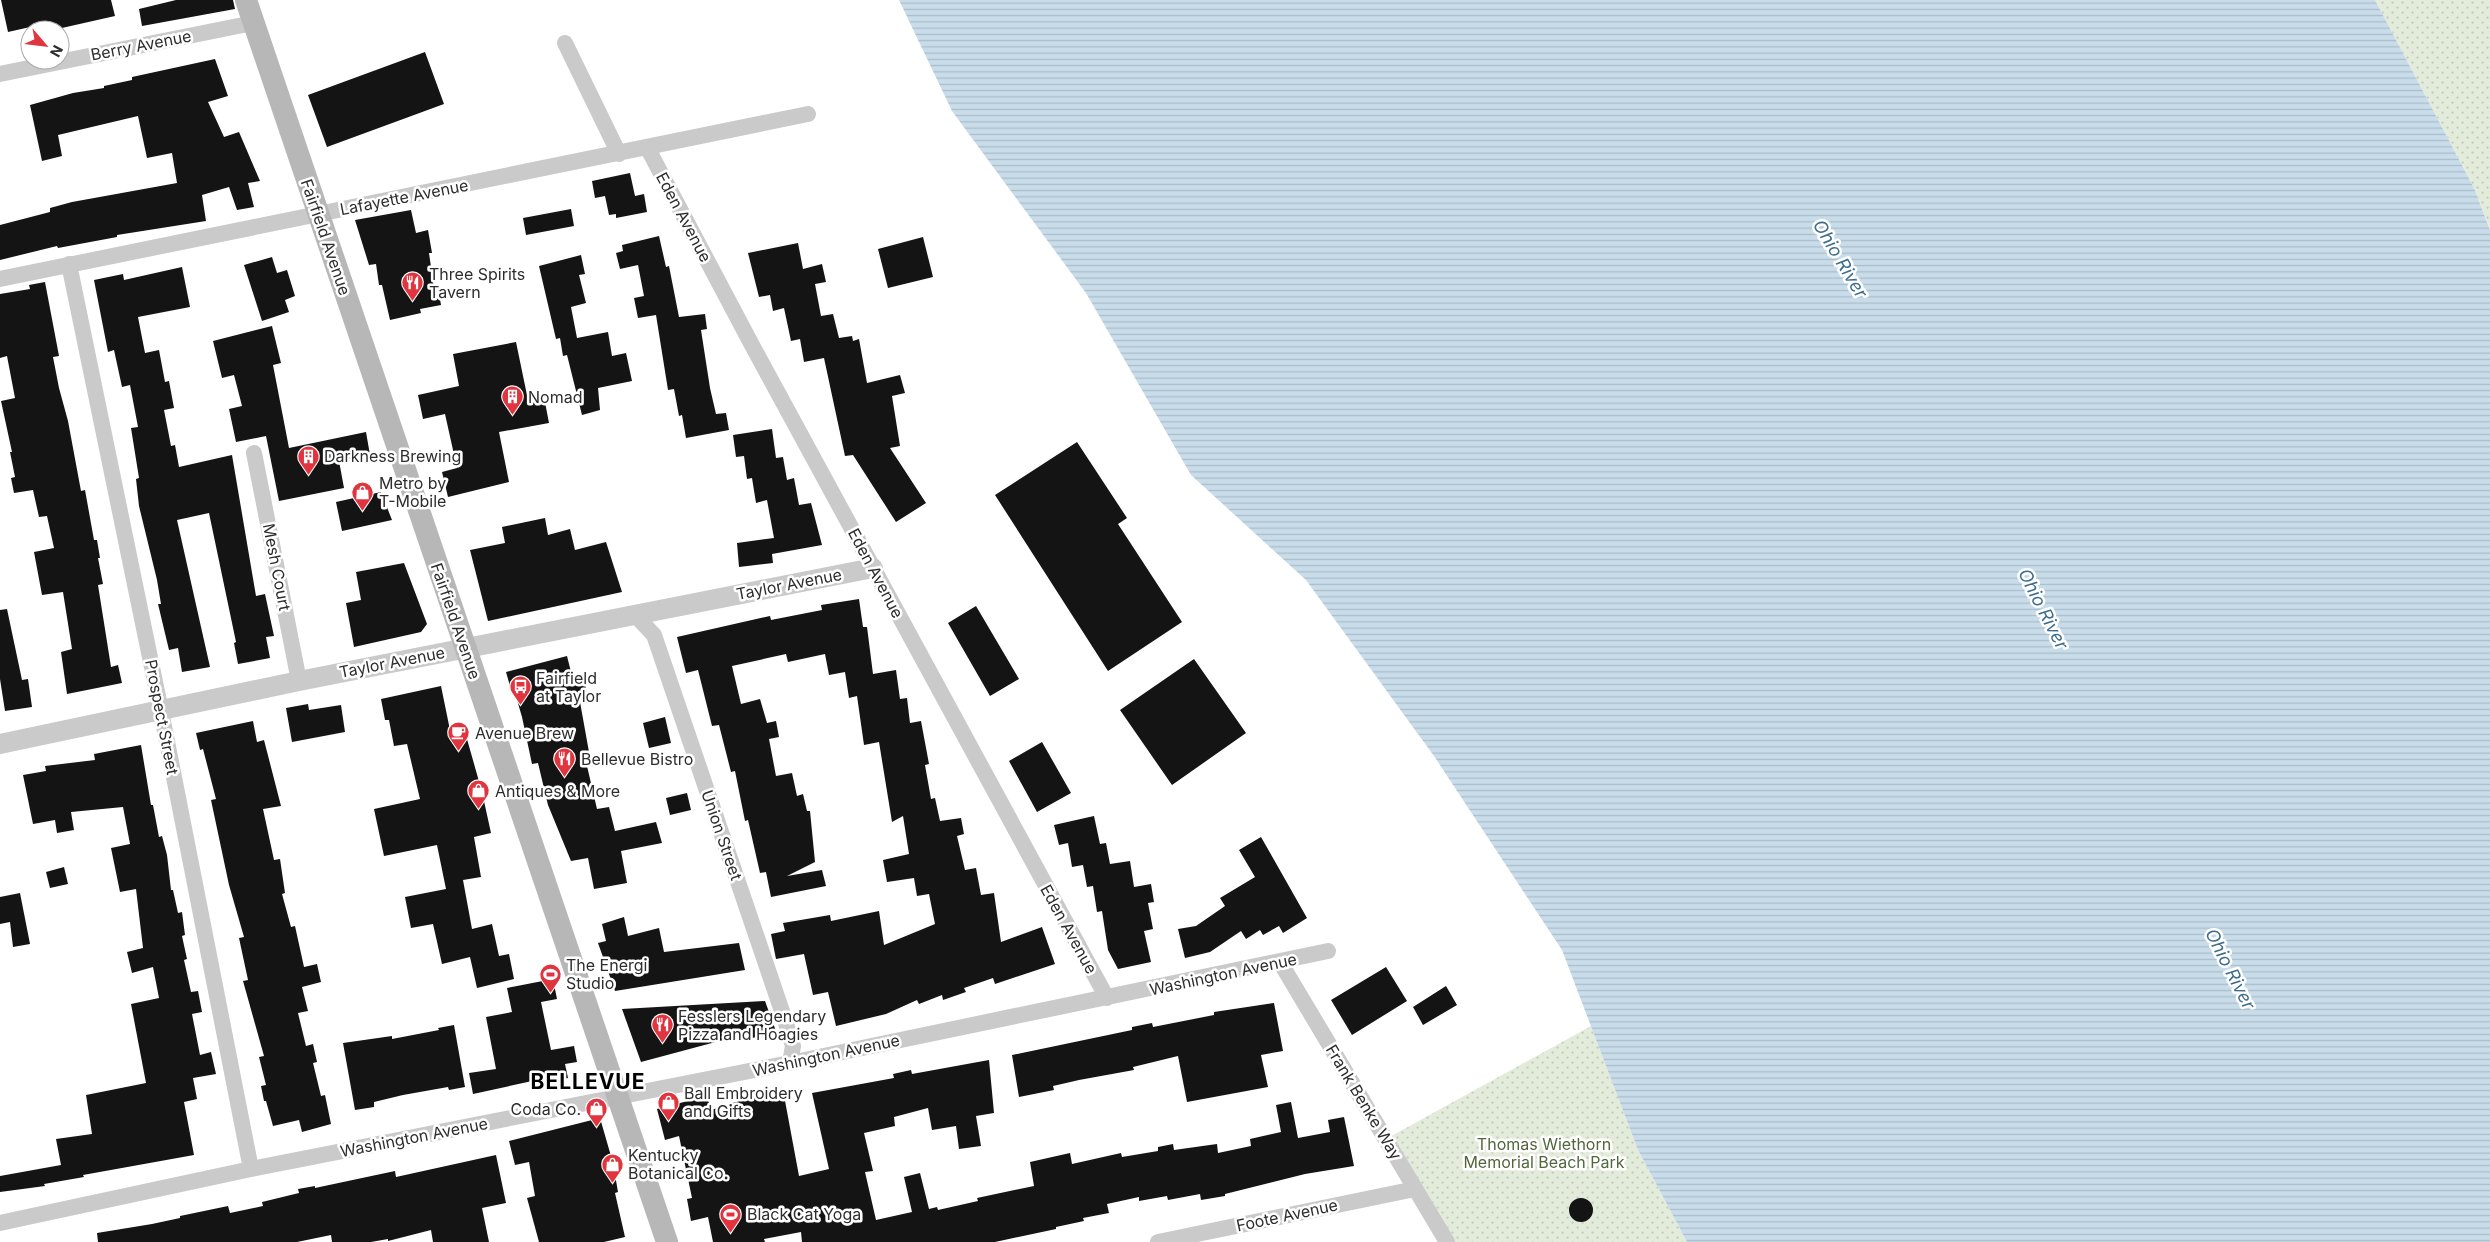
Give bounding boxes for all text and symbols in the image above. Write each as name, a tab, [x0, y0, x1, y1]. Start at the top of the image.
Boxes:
north arrow	[20, 20, 70, 70]
street label: Berry Avenue	[89, 25, 193, 65]
text: N	[47, 43, 67, 60]
street label: Eden Avenue	[652, 169, 716, 265]
street label: Lafayette Avenue	[338, 175, 470, 219]
street label: Fairfield Avenue	[297, 176, 355, 298]
water label: Ohio River	[1809, 216, 1873, 303]
place label: Three Spirits Tavern	[429, 264, 525, 302]
restaurant icon: Three Spirits Tavern	[401, 271, 425, 302]
building icon: Nomad	[500, 385, 524, 416]
place label: Nomad	[528, 387, 582, 407]
building icon: Darkness Brewing	[296, 444, 320, 475]
place label: Darkness Brewing	[324, 446, 461, 466]
place label: Metro by T-Mobile	[379, 473, 446, 511]
shop icon: Metro by T-Mobile	[351, 480, 375, 511]
street label: Mesh Court	[259, 522, 295, 612]
street label: Eden Avenue	[844, 525, 908, 621]
street label: Fairfield Avenue	[427, 560, 485, 682]
street label: Taylor Avenue	[734, 564, 844, 604]
water label: Ohio River	[2014, 565, 2073, 654]
street label: Taylor Avenue	[337, 642, 447, 682]
street label: Prospect Street	[141, 658, 183, 776]
place label: Fairfield at Taylor	[536, 668, 601, 706]
bus stop icon: Fairfield at Taylor	[508, 675, 532, 706]
cafe icon: Avenue Brew	[447, 721, 471, 752]
place label: Avenue Brew	[475, 723, 574, 743]
restaurant icon: Bellevue Bistro	[553, 747, 577, 778]
place label: Bellevue Bistro	[581, 749, 693, 769]
shop icon: Antiques & More	[467, 779, 491, 810]
place label: Antiques & More	[495, 781, 620, 801]
street label: Union Street	[697, 787, 747, 883]
street label: Eden Avenue	[1036, 881, 1102, 977]
water label: Ohio River	[2201, 925, 2260, 1014]
street label: Washington Avenue	[1148, 949, 1298, 999]
place label: The Energi Studio	[566, 955, 647, 993]
sports icon: The Energi Studio	[538, 962, 562, 993]
place label: Fesslers Legendary Pizza and Hoagies	[678, 1006, 826, 1044]
restaurant icon: Fesslers Legendary Pizza and Hoagies	[650, 1013, 674, 1044]
street label: Washington Avenue	[751, 1030, 901, 1080]
street label: Frank Benke Way	[1322, 1041, 1406, 1163]
district label: BELLEVUE	[531, 1069, 645, 1094]
place label: Ball Embroidery and Gifts	[684, 1083, 803, 1121]
shop icon: Ball Embroidery and Gifts	[656, 1090, 680, 1121]
shop icon: Coda Co.	[585, 1097, 609, 1128]
place label: Coda Co.	[511, 1099, 581, 1119]
street label: Washington Avenue	[339, 1113, 489, 1161]
park label: Thomas Wiethorn Memorial Beach Park	[1463, 1134, 1625, 1172]
place label: Kentucky Botanical Co.	[628, 1145, 728, 1183]
shop icon: Kentucky Botanical Co.	[600, 1152, 624, 1183]
street label: Foote Avenue	[1234, 1194, 1340, 1236]
sports icon: Black Cat Yoga	[719, 1202, 743, 1233]
place label: Black Cat Yoga	[747, 1204, 861, 1224]

